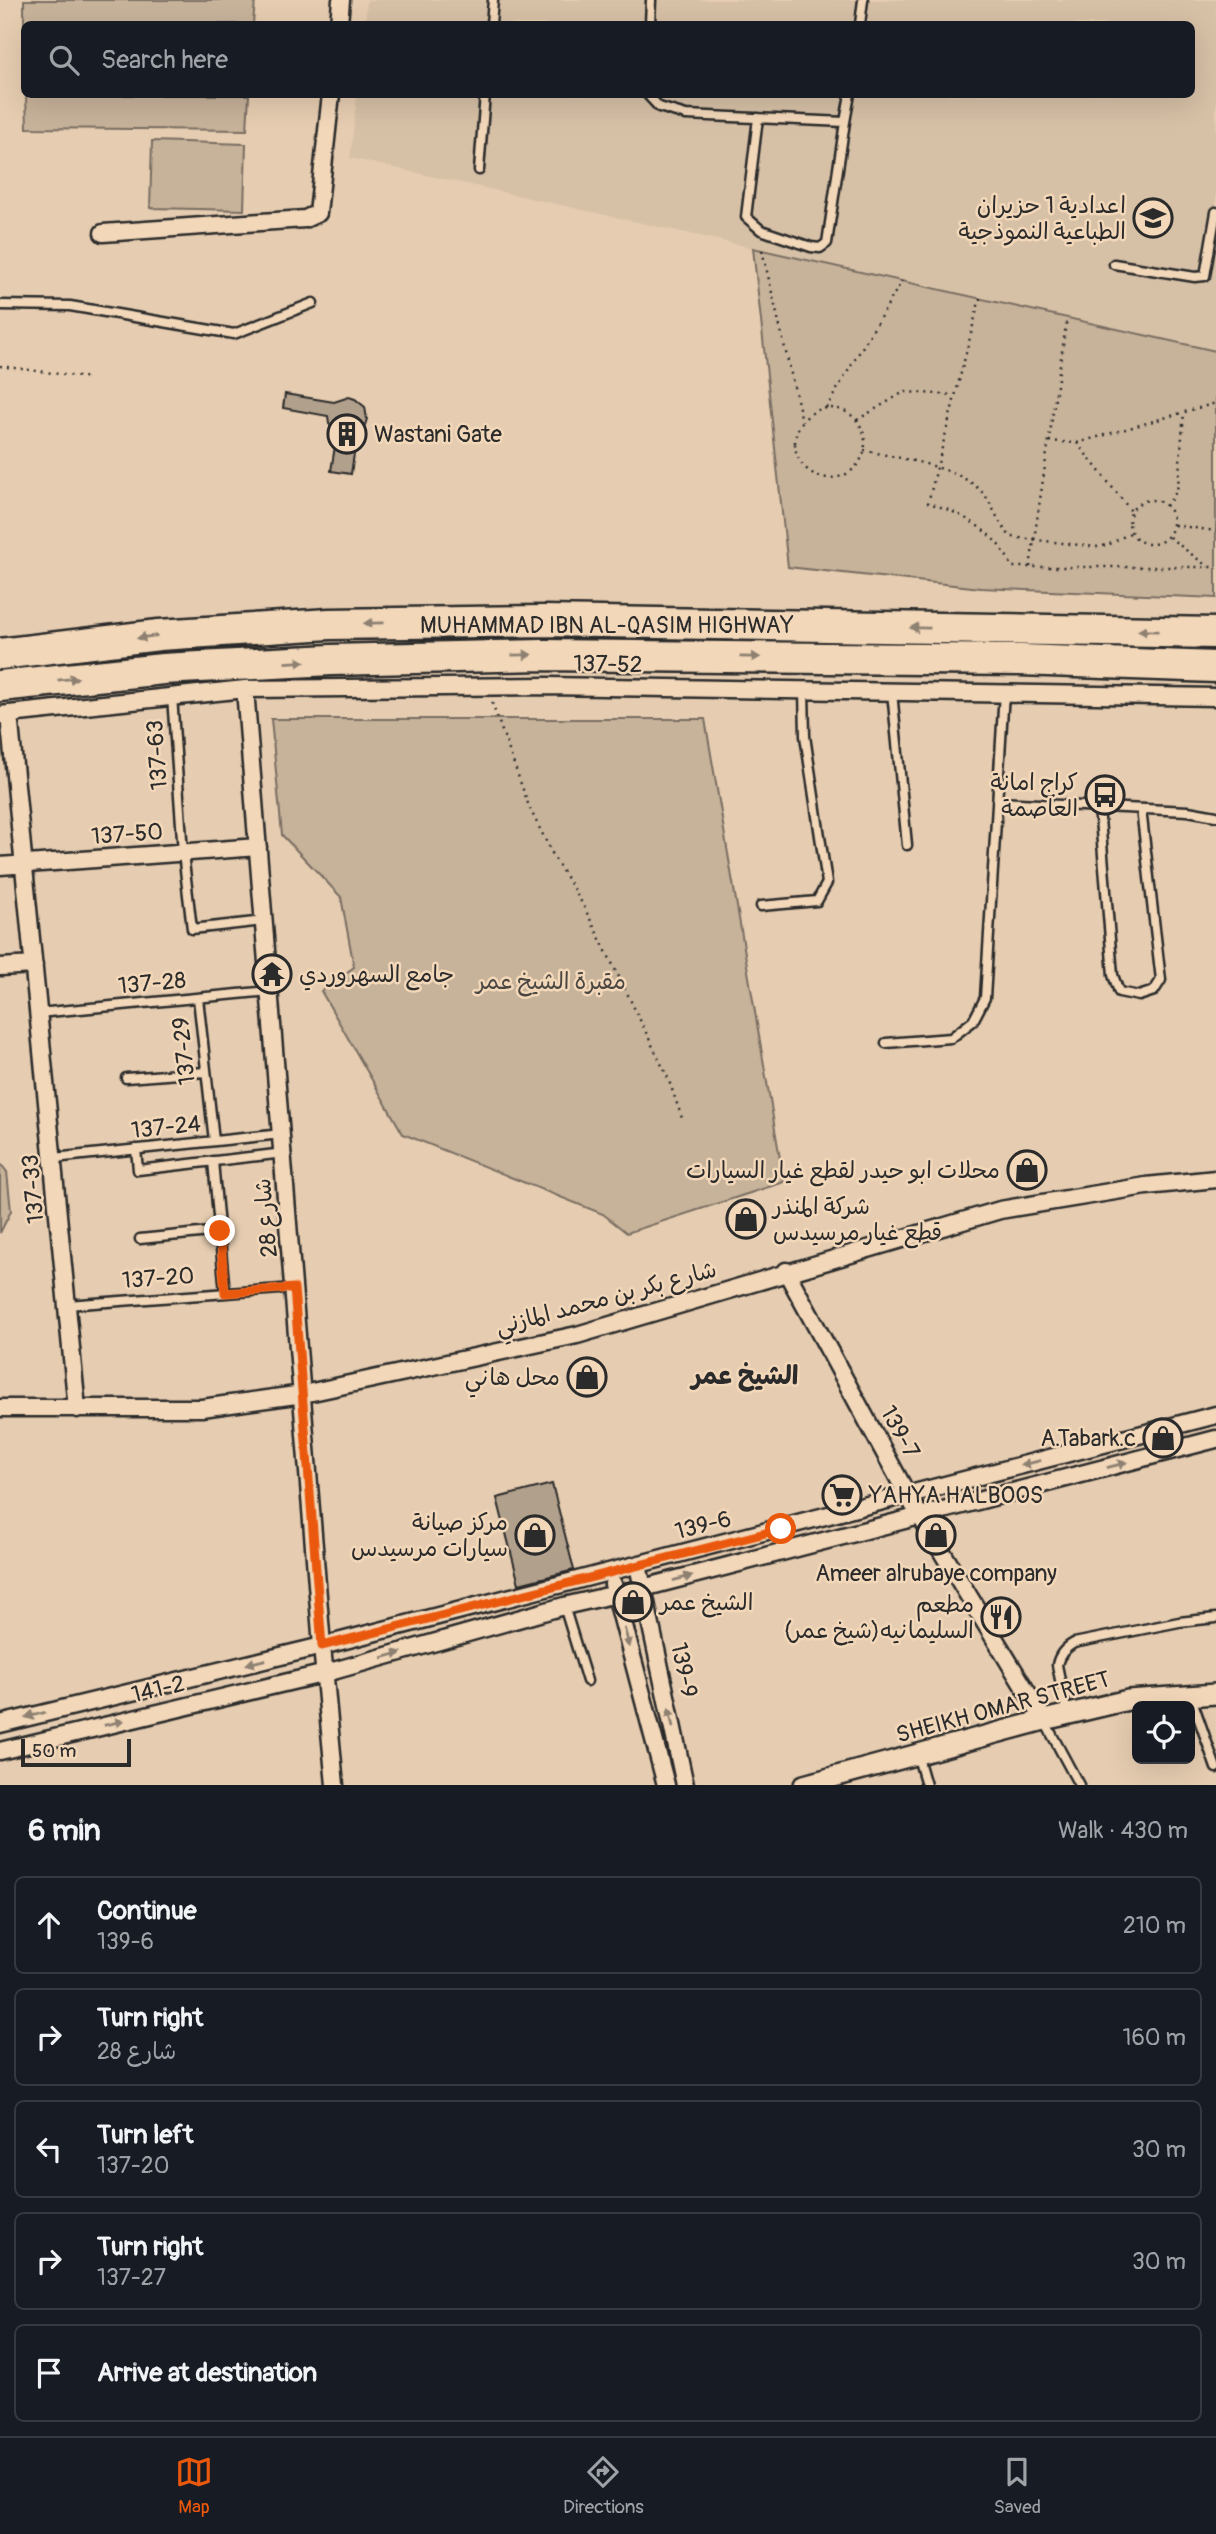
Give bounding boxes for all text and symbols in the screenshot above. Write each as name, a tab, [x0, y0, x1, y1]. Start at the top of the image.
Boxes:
search box	[21, 21, 1195, 98]
icon: search	[45, 41, 83, 79]
text: Search here	[101, 44, 228, 76]
place label: اعدادية 1 حزيران الطباعية النموذجية	[958, 191, 1126, 246]
school or university icon: اعدادية 1 حزيران الطباعية النموذجية	[1132, 197, 1174, 239]
building icon: Wastani Gate	[326, 413, 368, 455]
place label: Wastani Gate	[374, 420, 503, 449]
street label: MUHAMMAD IBN AL-QASIM HIGHWAY	[420, 611, 794, 640]
one-way arrow	[363, 618, 385, 629]
one-way arrow	[909, 622, 931, 634]
one-way arrow	[1137, 626, 1159, 637]
one-way arrow	[136, 631, 158, 642]
street label: 137-52	[573, 649, 643, 679]
one-way arrow	[511, 650, 533, 661]
one-way arrow	[739, 651, 761, 663]
one-way arrow	[284, 656, 306, 667]
one-way arrow	[57, 673, 79, 684]
street label: 137-63	[140, 719, 174, 791]
place label: كراج امانة العاصمة	[991, 768, 1078, 823]
bus stop icon: كراج امانة العاصمة	[1084, 774, 1126, 816]
street label: 137-50	[90, 817, 164, 851]
temple icon: جامع السهروردي	[251, 953, 293, 995]
place label: جامع السهروردي	[299, 960, 454, 991]
street label: 137-28	[117, 966, 187, 1000]
park label: مقبرة الشيخ عمر	[474, 967, 626, 997]
street label: 137-29	[166, 1015, 202, 1087]
street label: 137-24	[130, 1109, 202, 1145]
shop icon: محلات ابو حيدر لقطع غيار السيارات	[1006, 1149, 1048, 1191]
street label: 137-33	[16, 1153, 50, 1225]
place label: محلات ابو حيدر لقطع غيار السيارات	[686, 1156, 1000, 1187]
street label: شارع 28	[248, 1177, 285, 1259]
place label: شركة المنذر قطع غيار مرسيدس	[771, 1192, 942, 1249]
shop icon: شركة المنذر قطع غيار مرسيدس	[725, 1198, 767, 1240]
route end	[204, 1215, 235, 1246]
street label: شارع بكر بن محمد المازني	[492, 1255, 721, 1347]
street label: 137-20	[121, 1261, 195, 1295]
shop icon: محل هاني	[566, 1356, 608, 1398]
district label: الشيخ عمر	[689, 1360, 798, 1392]
place label: محل هاني	[465, 1363, 560, 1398]
street label: 139-7	[874, 1401, 926, 1463]
shop icon: A.Tabark.c	[1142, 1417, 1184, 1459]
place label: A.Tabark.c	[1040, 1424, 1136, 1453]
one-way arrow	[1021, 1459, 1042, 1469]
one-way arrow	[1106, 1459, 1128, 1470]
supermarket icon: YAHYA HALBOOS	[821, 1474, 863, 1516]
place label: YAHYA HALBOOS	[868, 1481, 1043, 1510]
street label: 139-6	[672, 1504, 734, 1546]
place label: مركز صيانة سيارات مرسيدس	[351, 1508, 508, 1563]
route start	[765, 1513, 796, 1544]
shop icon: مركز صيانة سيارات مرسيدس	[514, 1514, 556, 1556]
shop icon: Ameer alrubaye company	[915, 1514, 957, 1556]
place label: Ameer alrubaye company	[815, 1559, 1057, 1588]
one-way arrow	[672, 1572, 694, 1583]
shop icon: الشيخ عمر	[612, 1581, 654, 1623]
place label: الشيخ عمر	[658, 1588, 753, 1618]
place label: مطعم السليمانيه(شيخ عمر)	[784, 1590, 974, 1646]
restaurant icon: مطعم السليمانيه(شيخ عمر)	[980, 1596, 1022, 1638]
one-way arrow	[622, 1628, 632, 1649]
street label: 139-9	[664, 1640, 704, 1700]
one-way arrow	[382, 1649, 403, 1659]
one-way arrow	[245, 1657, 267, 1668]
street label: SHEIKH OMAR STREET	[893, 1664, 1113, 1750]
street label: 141-2	[128, 1669, 188, 1709]
map controls	[1132, 1701, 1195, 1764]
button: locate	[1132, 1701, 1195, 1764]
one-way arrow	[665, 1707, 676, 1729]
one-way arrow	[24, 1710, 46, 1721]
one-way arrow	[103, 1717, 125, 1728]
scale bar	[21, 1736, 131, 1768]
text: 50 m	[32, 1739, 76, 1763]
text: 6 min	[28, 1812, 101, 1849]
text: Walk · 430 m	[1058, 1816, 1188, 1845]
text: Continue	[97, 1895, 197, 1927]
icon: ahead	[30, 1906, 68, 1944]
text: 210 m	[1123, 1911, 1186, 1940]
text: 139-6	[97, 1927, 154, 1956]
text: Turn right	[97, 2002, 203, 2034]
icon: right	[30, 2018, 68, 2056]
text: 160 m	[1122, 2023, 1186, 2052]
text: شارع 28	[97, 2037, 176, 2066]
text: Turn left	[97, 2119, 193, 2151]
icon: left	[30, 2130, 68, 2168]
text: 30 m	[1132, 2135, 1186, 2164]
text: 137-20	[97, 2151, 169, 2180]
text: Turn right	[97, 2231, 203, 2263]
icon: right	[30, 2242, 68, 2280]
text: 30 m	[1132, 2247, 1186, 2276]
text: 137-27	[97, 2263, 166, 2292]
icon: arrive	[30, 2354, 68, 2392]
text: Arrive at destination	[97, 2357, 317, 2389]
tab: Map	[175, 2453, 213, 2519]
tab: Directions	[563, 2453, 644, 2519]
tab: Saved	[994, 2453, 1041, 2519]

